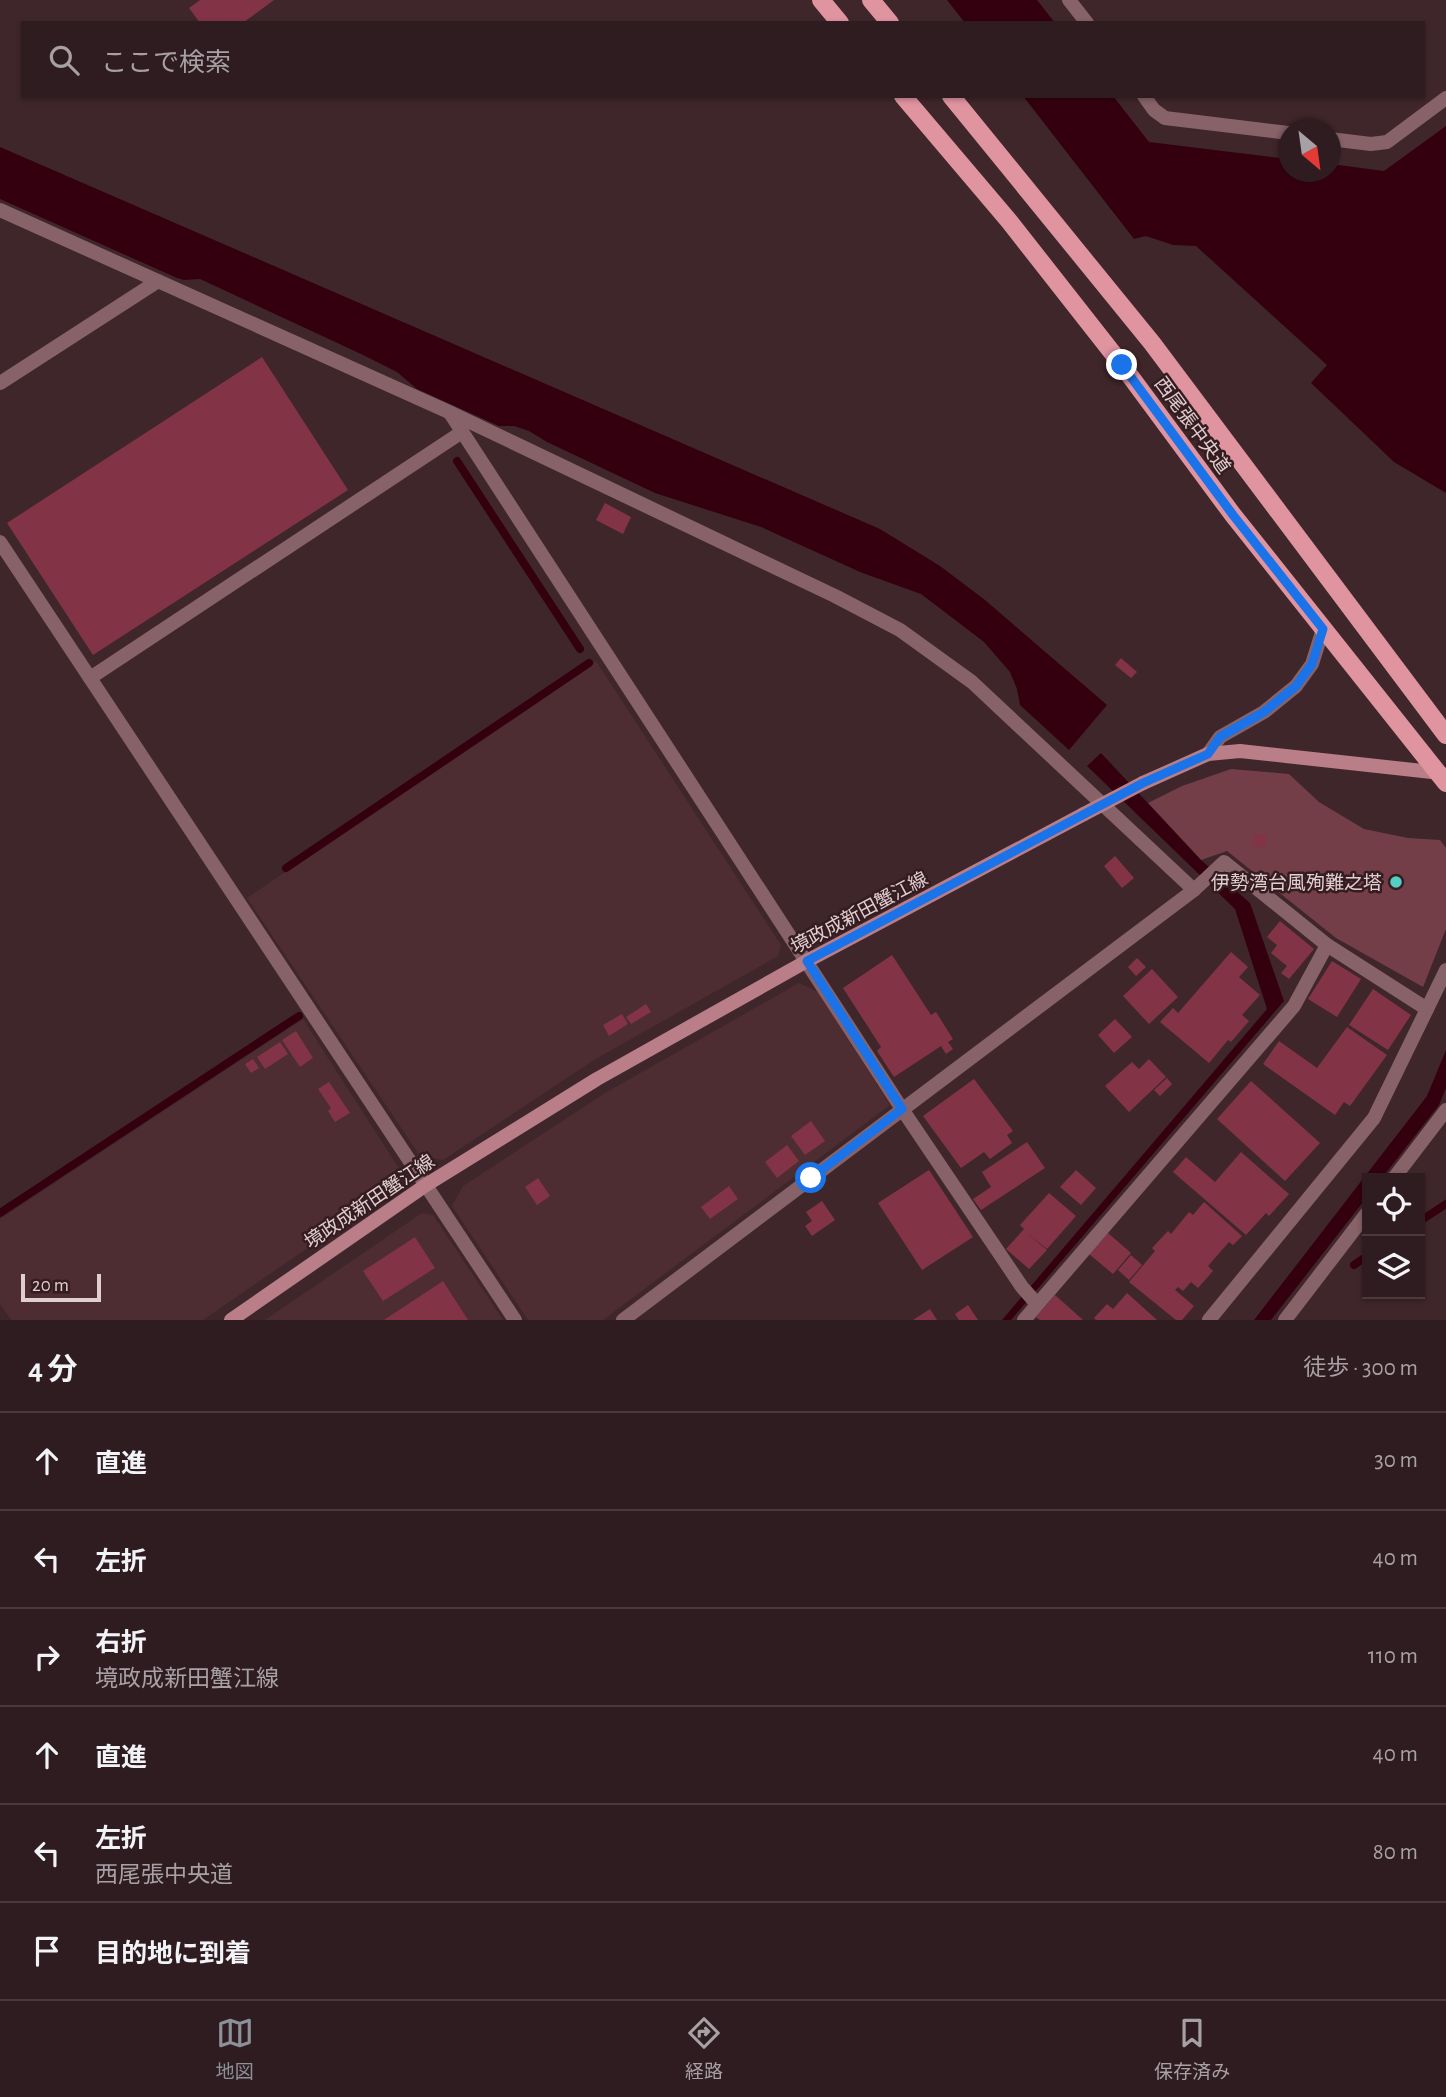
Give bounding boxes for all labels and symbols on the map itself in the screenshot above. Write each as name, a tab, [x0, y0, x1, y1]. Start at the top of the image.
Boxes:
north arrow	[1278, 119, 1341, 182]
route end	[1106, 349, 1137, 380]
street label: 西尾張中央道	[1151, 374, 1234, 478]
street label: 境政成新田蟹江線	[787, 867, 931, 957]
place label: 伊勢湾台風殉難之塔	[1211, 872, 1382, 893]
marker: 伊勢湾台風殉難之塔	[1388, 874, 1404, 890]
street label: 境政成新田蟹江線	[300, 1150, 438, 1253]
route start	[795, 1162, 826, 1193]
scale bar	[21, 1271, 102, 1303]

